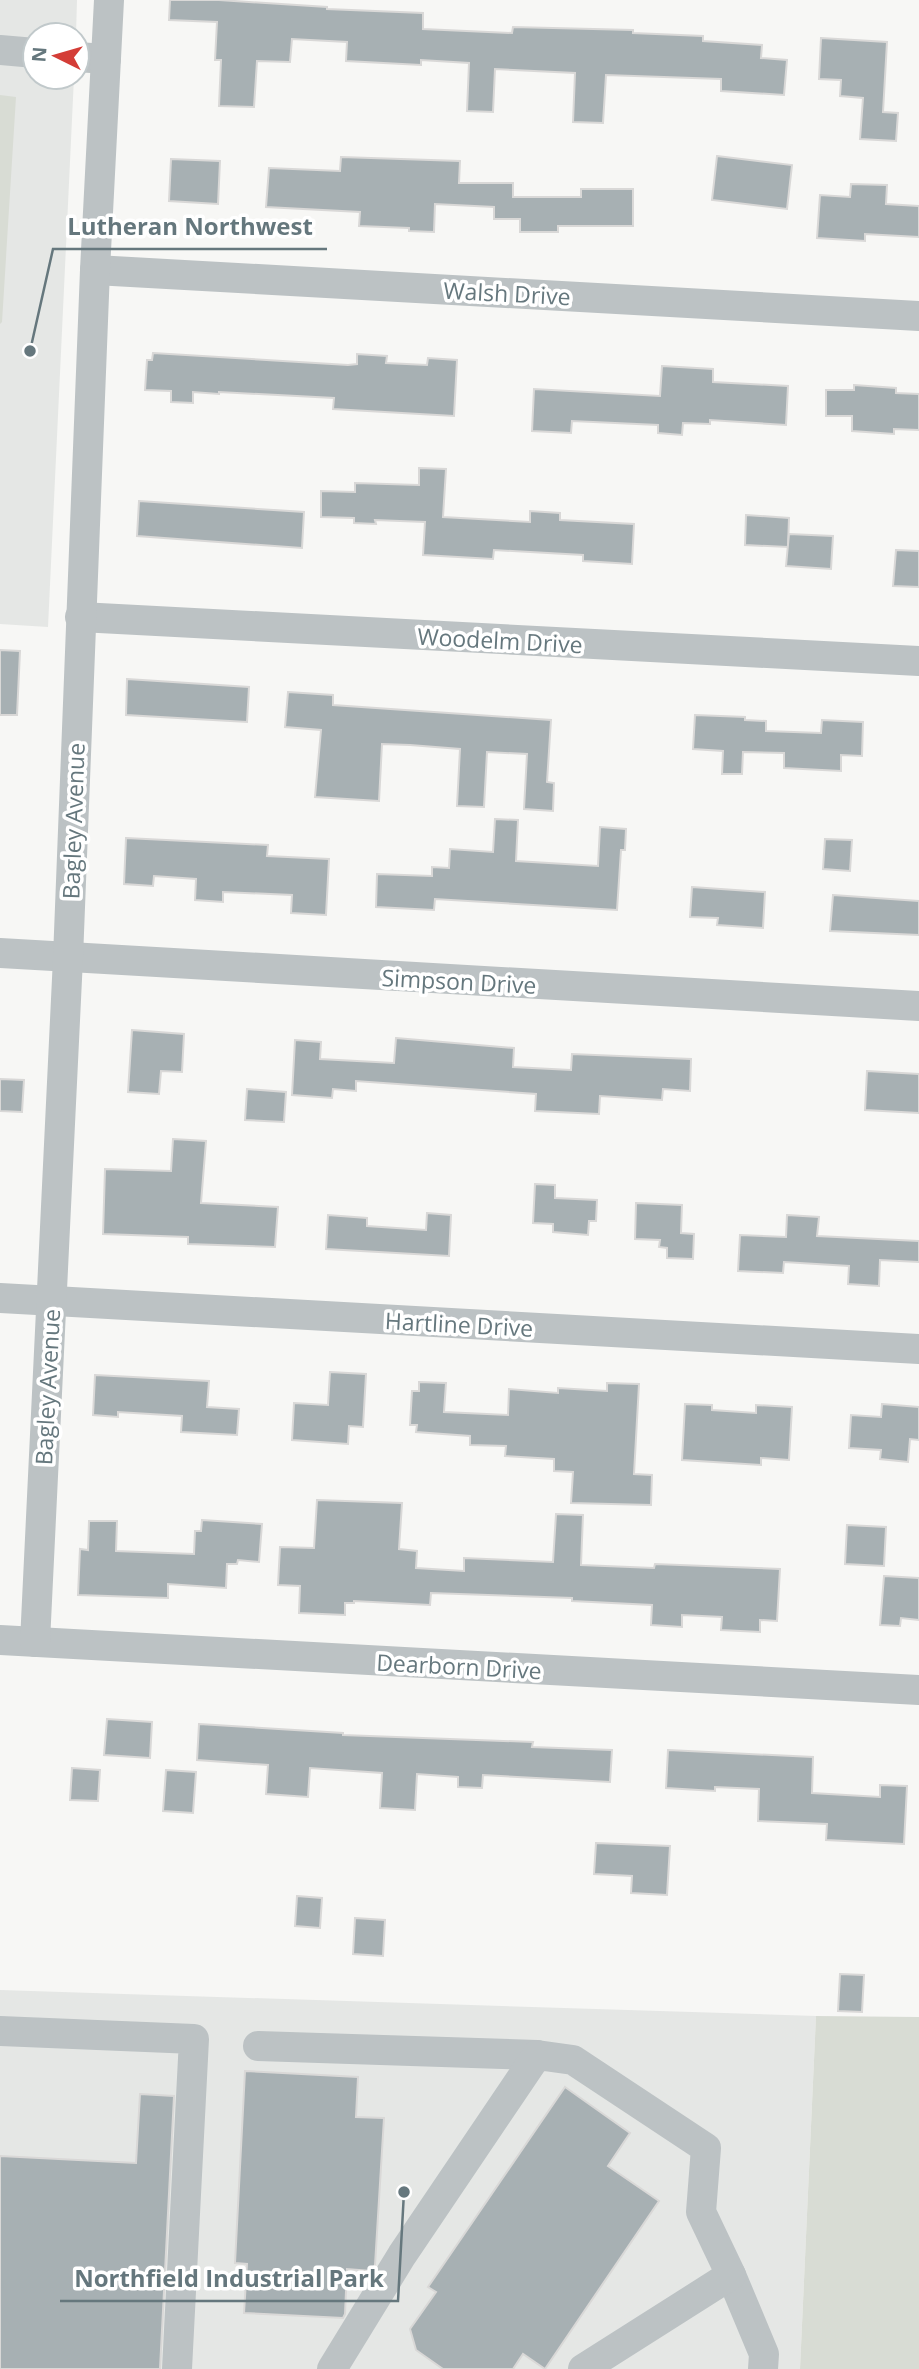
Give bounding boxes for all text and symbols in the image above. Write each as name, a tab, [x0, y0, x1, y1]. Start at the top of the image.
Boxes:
north arrow	[21, 21, 91, 91]
text: N	[25, 46, 53, 63]
callout: Lutheran Northwest	[53, 204, 327, 249]
text: Lutheran Northwest	[67, 209, 313, 242]
street label: Walsh Drive	[443, 274, 571, 312]
street label: Woodelm Drive	[417, 620, 583, 660]
street label: Bagley Avenue	[54, 742, 92, 900]
street label: Simpson Drive	[381, 961, 537, 1001]
street label: Hartline Drive	[384, 1304, 534, 1344]
street label: Bagley Avenue	[27, 1308, 67, 1466]
street label: Dearborn Drive	[376, 1646, 542, 1686]
callout: Northfield Industrial Park	[60, 2256, 398, 2301]
text: Northfield Industrial Park	[74, 2261, 384, 2294]

